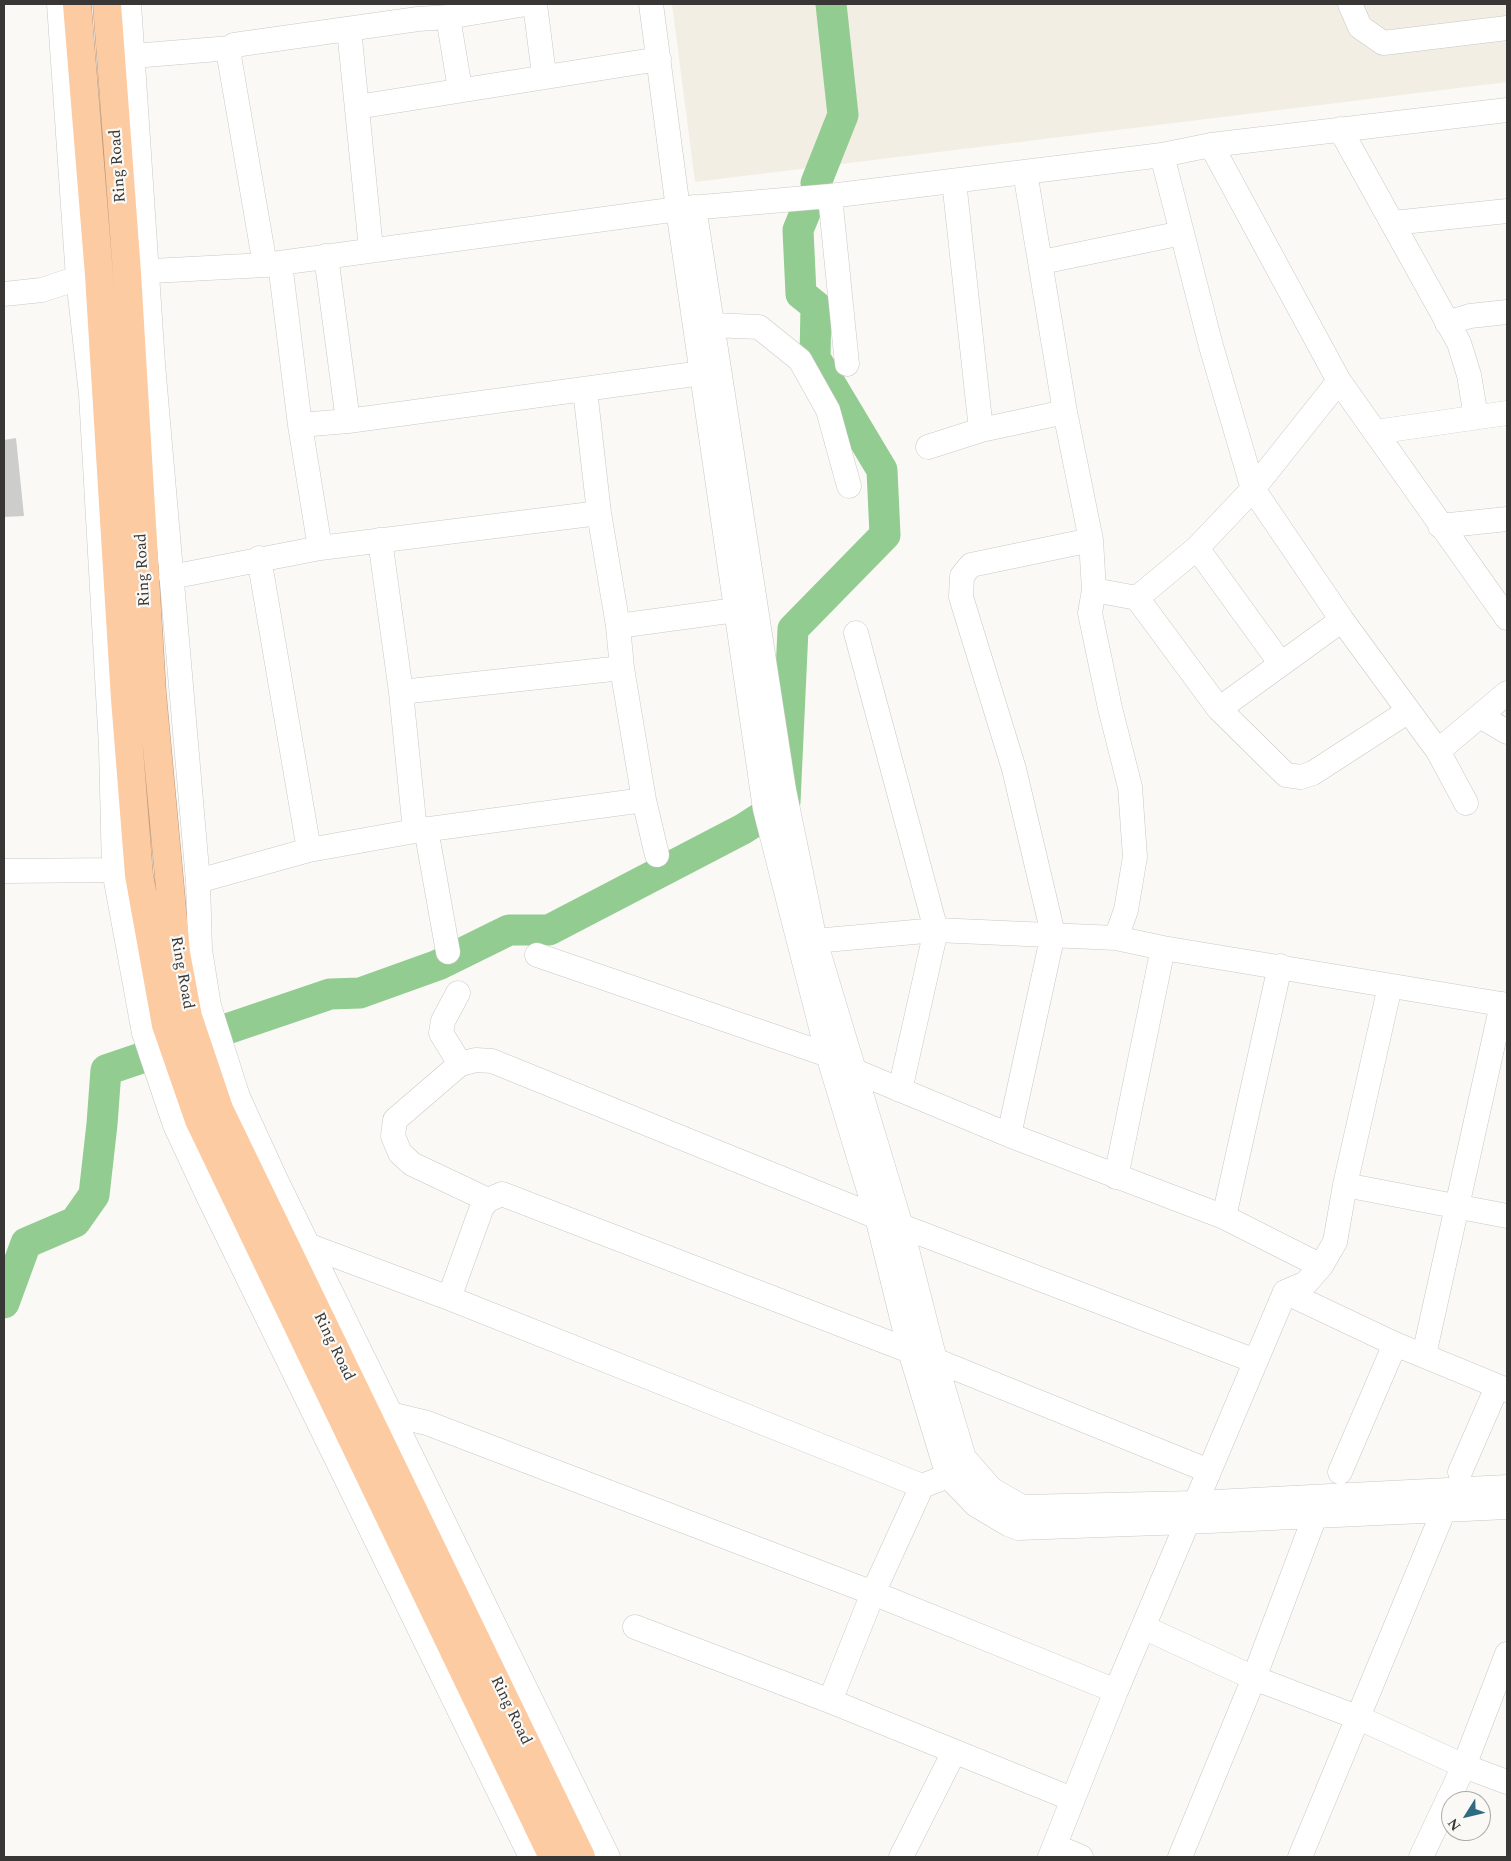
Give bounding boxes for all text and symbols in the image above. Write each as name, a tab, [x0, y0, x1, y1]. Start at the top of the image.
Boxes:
street label: Ring Road	[107, 129, 131, 203]
street label: Ring Road	[132, 533, 156, 607]
street label: Ring Road	[165, 935, 197, 1011]
street label: Ring Road	[308, 1310, 358, 1384]
street label: Ring Road	[485, 1674, 535, 1748]
north arrow	[1441, 1791, 1491, 1841]
text: N	[1442, 1814, 1466, 1835]

